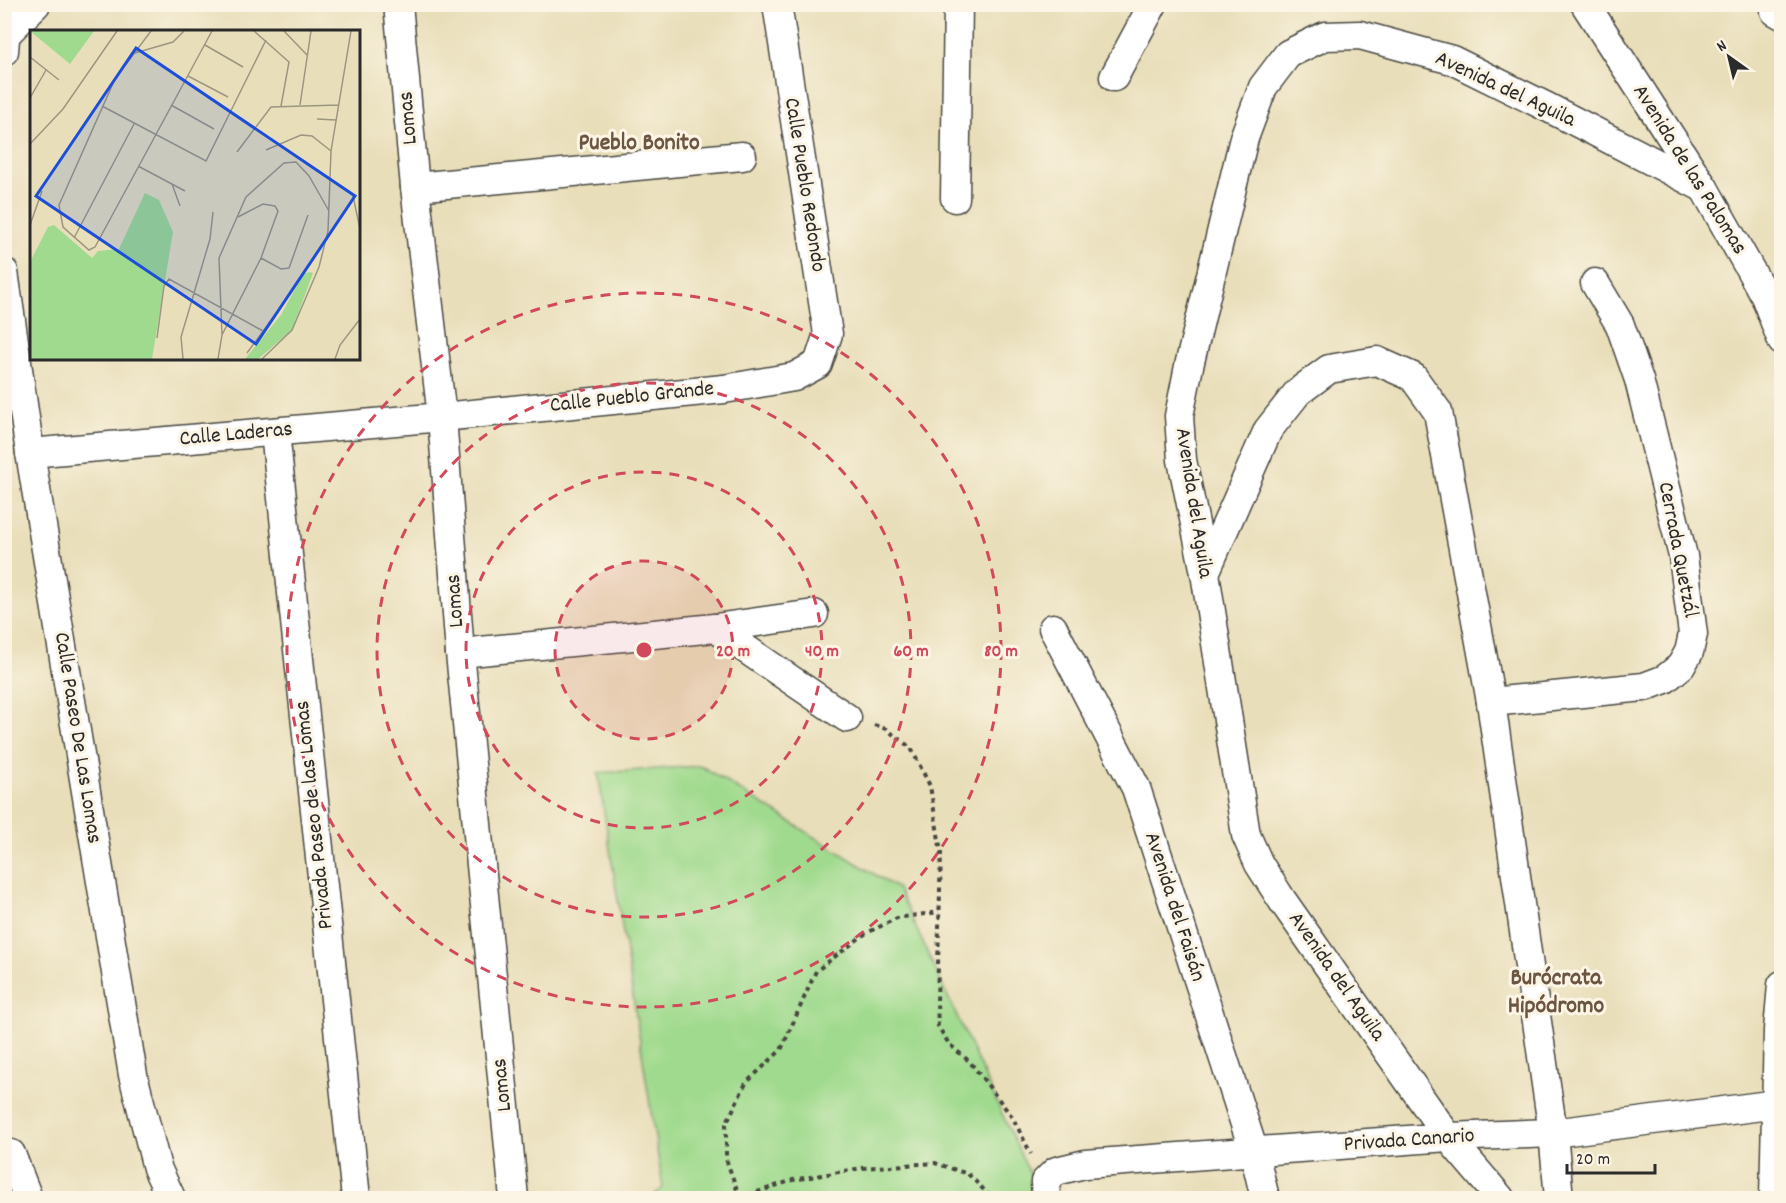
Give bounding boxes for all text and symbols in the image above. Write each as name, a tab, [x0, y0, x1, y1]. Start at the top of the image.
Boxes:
north arrow	[1699, 27, 1759, 87]
inset map	[30, 30, 360, 360]
text: N	[1712, 35, 1732, 58]
street label: Avenida del Aguila	[1430, 44, 1581, 136]
street label: Avenida de las Palomas	[1624, 79, 1754, 261]
street label: Lomas	[391, 90, 427, 146]
street label: Calle Pueblo Redondo	[775, 96, 833, 274]
district label: Pueblo Bonito	[578, 127, 700, 161]
street label: Calle Pueblo Grande	[548, 374, 716, 422]
street label: Calle Laderas	[178, 415, 294, 455]
street label: Avenida del Aguila	[1166, 426, 1220, 581]
street label: Cerrada Quetzál	[1649, 480, 1705, 620]
street label: Lomas	[439, 573, 473, 629]
street label: Calle Paseo De Las Lomas	[45, 630, 109, 846]
centre of rings	[634, 640, 654, 660]
text: 20 m	[716, 640, 750, 665]
text: 40 m	[805, 640, 839, 665]
text: 60 m	[893, 640, 929, 665]
text: 80 m	[984, 640, 1018, 665]
street label: Privada Paseo de las Lomas	[288, 699, 342, 931]
street label: Avenida del Faisán	[1135, 828, 1213, 986]
street label: Avenida del Aguila	[1280, 906, 1393, 1049]
district label: Burócrata Hipódromo	[1508, 962, 1605, 1024]
street label: Lomas	[485, 1057, 521, 1113]
street label: Privada Canario	[1343, 1121, 1475, 1161]
scale bar	[1567, 1137, 1656, 1175]
text: 20 m	[1576, 1148, 1610, 1173]

